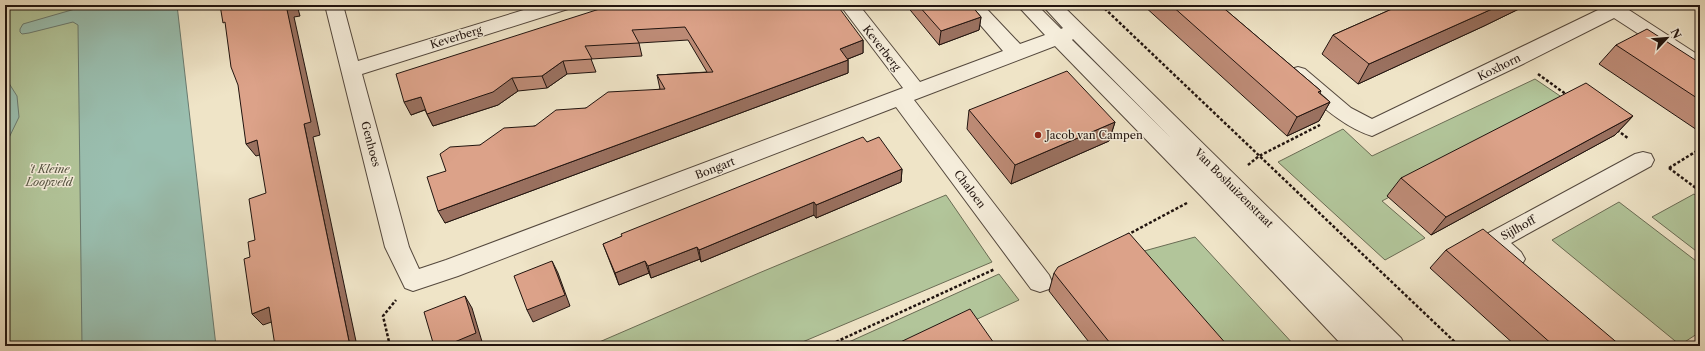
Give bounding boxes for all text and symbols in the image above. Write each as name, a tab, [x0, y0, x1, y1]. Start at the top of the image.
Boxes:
north arrow	[1647, 18, 1687, 58]
street label: Keverberg	[428, 22, 484, 52]
street label: Keverberg	[860, 22, 904, 74]
text: N	[1668, 26, 1685, 41]
street label: Koxhorn	[1475, 51, 1523, 83]
street label: Genhoes	[358, 120, 384, 168]
place label: Jacob van Campen	[1044, 128, 1143, 142]
marker: Jacob van Campen	[1033, 130, 1043, 140]
street label: Van Boshuizenstraat	[1191, 145, 1277, 231]
street label: Bongart	[693, 154, 737, 182]
park label: 't Kleine Loopveld	[25, 162, 74, 189]
street label: Chaloen	[951, 167, 989, 211]
street label: Sijlhoff	[1498, 212, 1539, 243]

